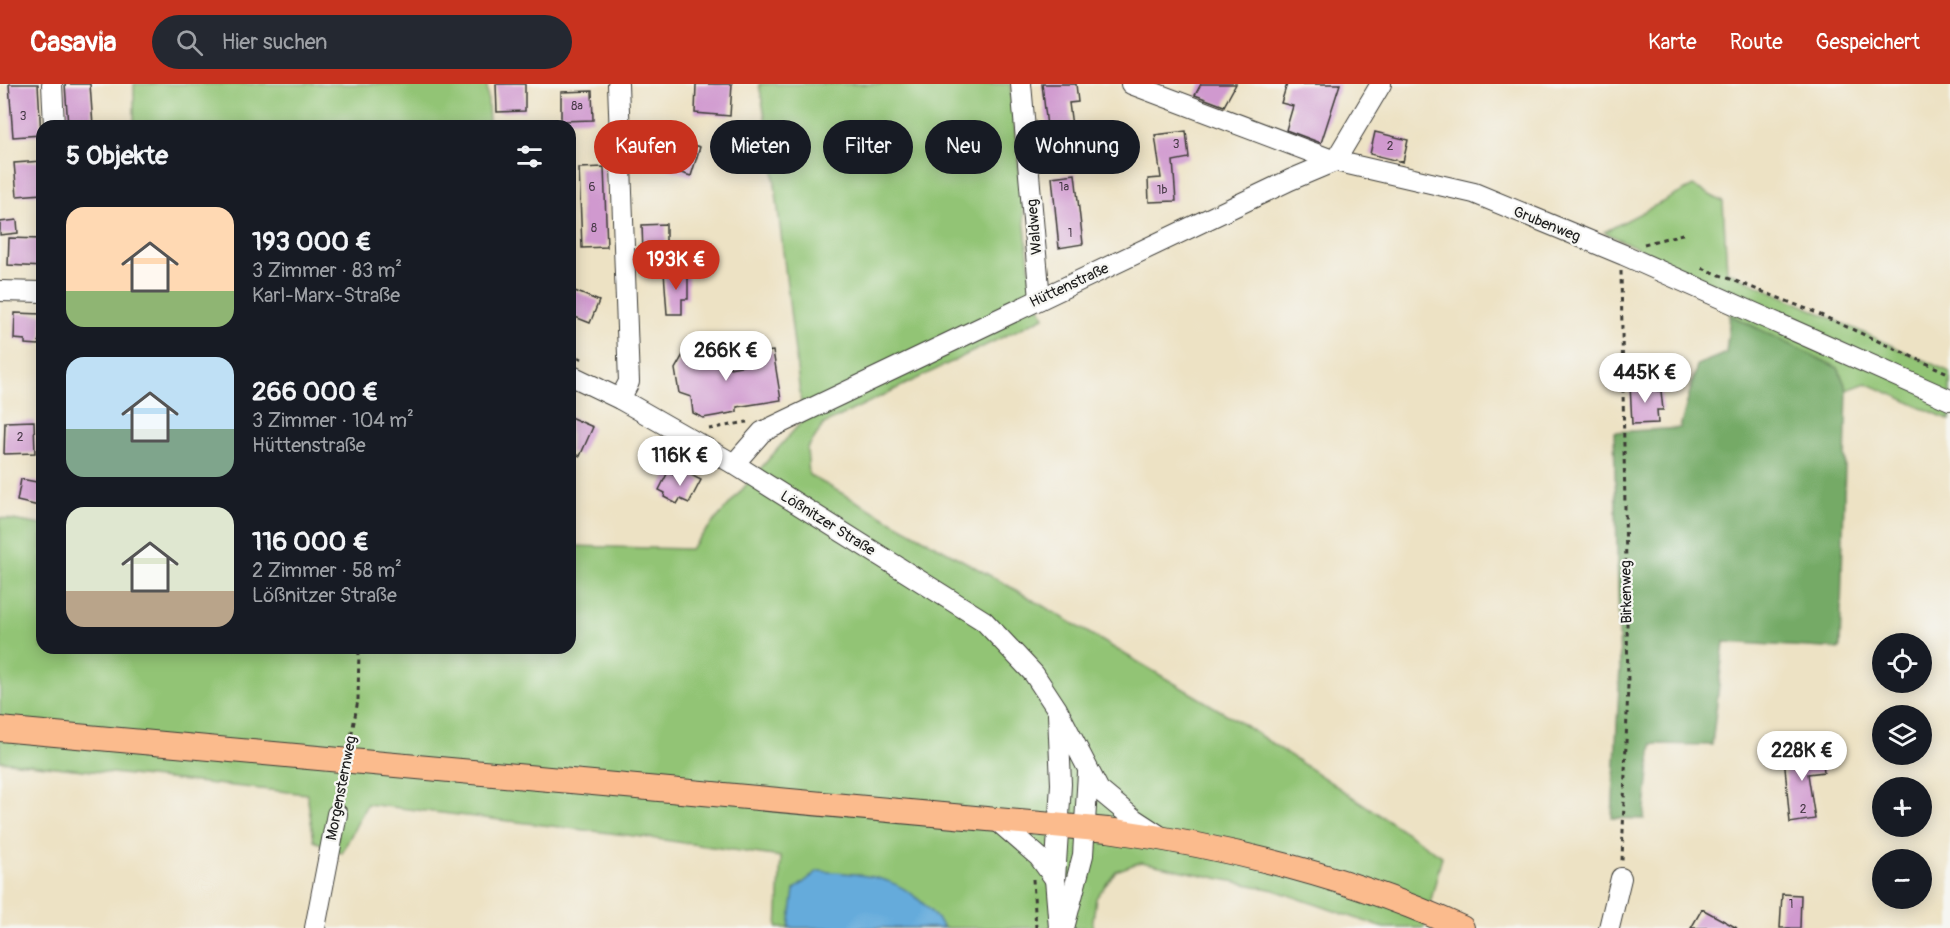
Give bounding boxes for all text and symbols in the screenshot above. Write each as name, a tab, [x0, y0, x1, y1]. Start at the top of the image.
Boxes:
search box	[152, 15, 572, 69]
text: Casavia	[30, 25, 116, 60]
icon: search	[173, 26, 206, 59]
text: Hier suchen	[221, 28, 328, 56]
text: Karte	[1648, 29, 1697, 56]
text: Route	[1730, 29, 1783, 56]
text: Gespeichert	[1816, 29, 1920, 56]
house number: 8a	[571, 99, 583, 114]
house number: 3	[20, 109, 27, 124]
chip: Kaufen	[594, 120, 698, 174]
chip: Mieten	[710, 120, 811, 174]
chip: Filter	[823, 120, 913, 174]
chip: Neu	[925, 120, 1002, 174]
chip: Wohnung	[1014, 120, 1140, 174]
house number: 3	[1173, 137, 1180, 152]
house number: 2	[1387, 139, 1394, 154]
text: 5 Objekte	[66, 140, 168, 172]
icon: filters	[513, 140, 546, 173]
house number: 6	[589, 180, 596, 195]
house number: 1a	[1059, 180, 1070, 195]
house number: 1b	[1157, 183, 1167, 198]
street label: Waldweg	[1023, 198, 1046, 256]
street label: Grubenweg	[1510, 202, 1583, 247]
house number: 8	[591, 221, 597, 236]
text: 193 000 €	[252, 226, 372, 258]
house number: 1	[1068, 226, 1072, 241]
icon: home	[114, 231, 186, 303]
pin: 193K €	[627, 240, 725, 291]
text: 193K €	[647, 247, 705, 272]
text: 3 Zimmer · 83 m²	[252, 258, 402, 283]
street label: Hüttenstraße	[1027, 259, 1112, 312]
text: Karl-Marx-Straße	[252, 283, 400, 308]
pin: 266K €	[677, 331, 775, 382]
text: 266K €	[694, 338, 758, 363]
pin: 445K €	[1596, 353, 1694, 404]
text: 445K €	[1613, 360, 1677, 385]
text: 266 000 €	[252, 376, 379, 408]
icon: home	[114, 381, 186, 453]
text: 3 Zimmer · 104 m²	[252, 408, 414, 433]
house number: 2	[17, 430, 24, 445]
text: Hüttenstraße	[252, 433, 366, 458]
pin: 116K €	[631, 436, 729, 487]
text: 116K €	[652, 443, 708, 468]
street label: Lößnitzer Straße	[777, 487, 879, 561]
text: 116 000 €	[252, 526, 369, 558]
icon: home	[114, 531, 186, 603]
text: 2 Zimmer · 58 m²	[252, 558, 402, 583]
street label: Birkenweg	[1616, 560, 1637, 624]
text: Lößnitzer Straße	[252, 583, 397, 608]
map controls	[1872, 633, 1932, 909]
button: locate	[1872, 633, 1932, 693]
button: layers	[1872, 705, 1932, 765]
pin: 228K €	[1753, 731, 1851, 782]
street label: Morgensternweg	[322, 734, 361, 842]
text: 228K €	[1771, 738, 1833, 763]
button: +	[1872, 777, 1932, 837]
house number: 2	[1800, 802, 1807, 817]
button: −	[1872, 849, 1932, 909]
house number: 1	[1789, 897, 1793, 912]

